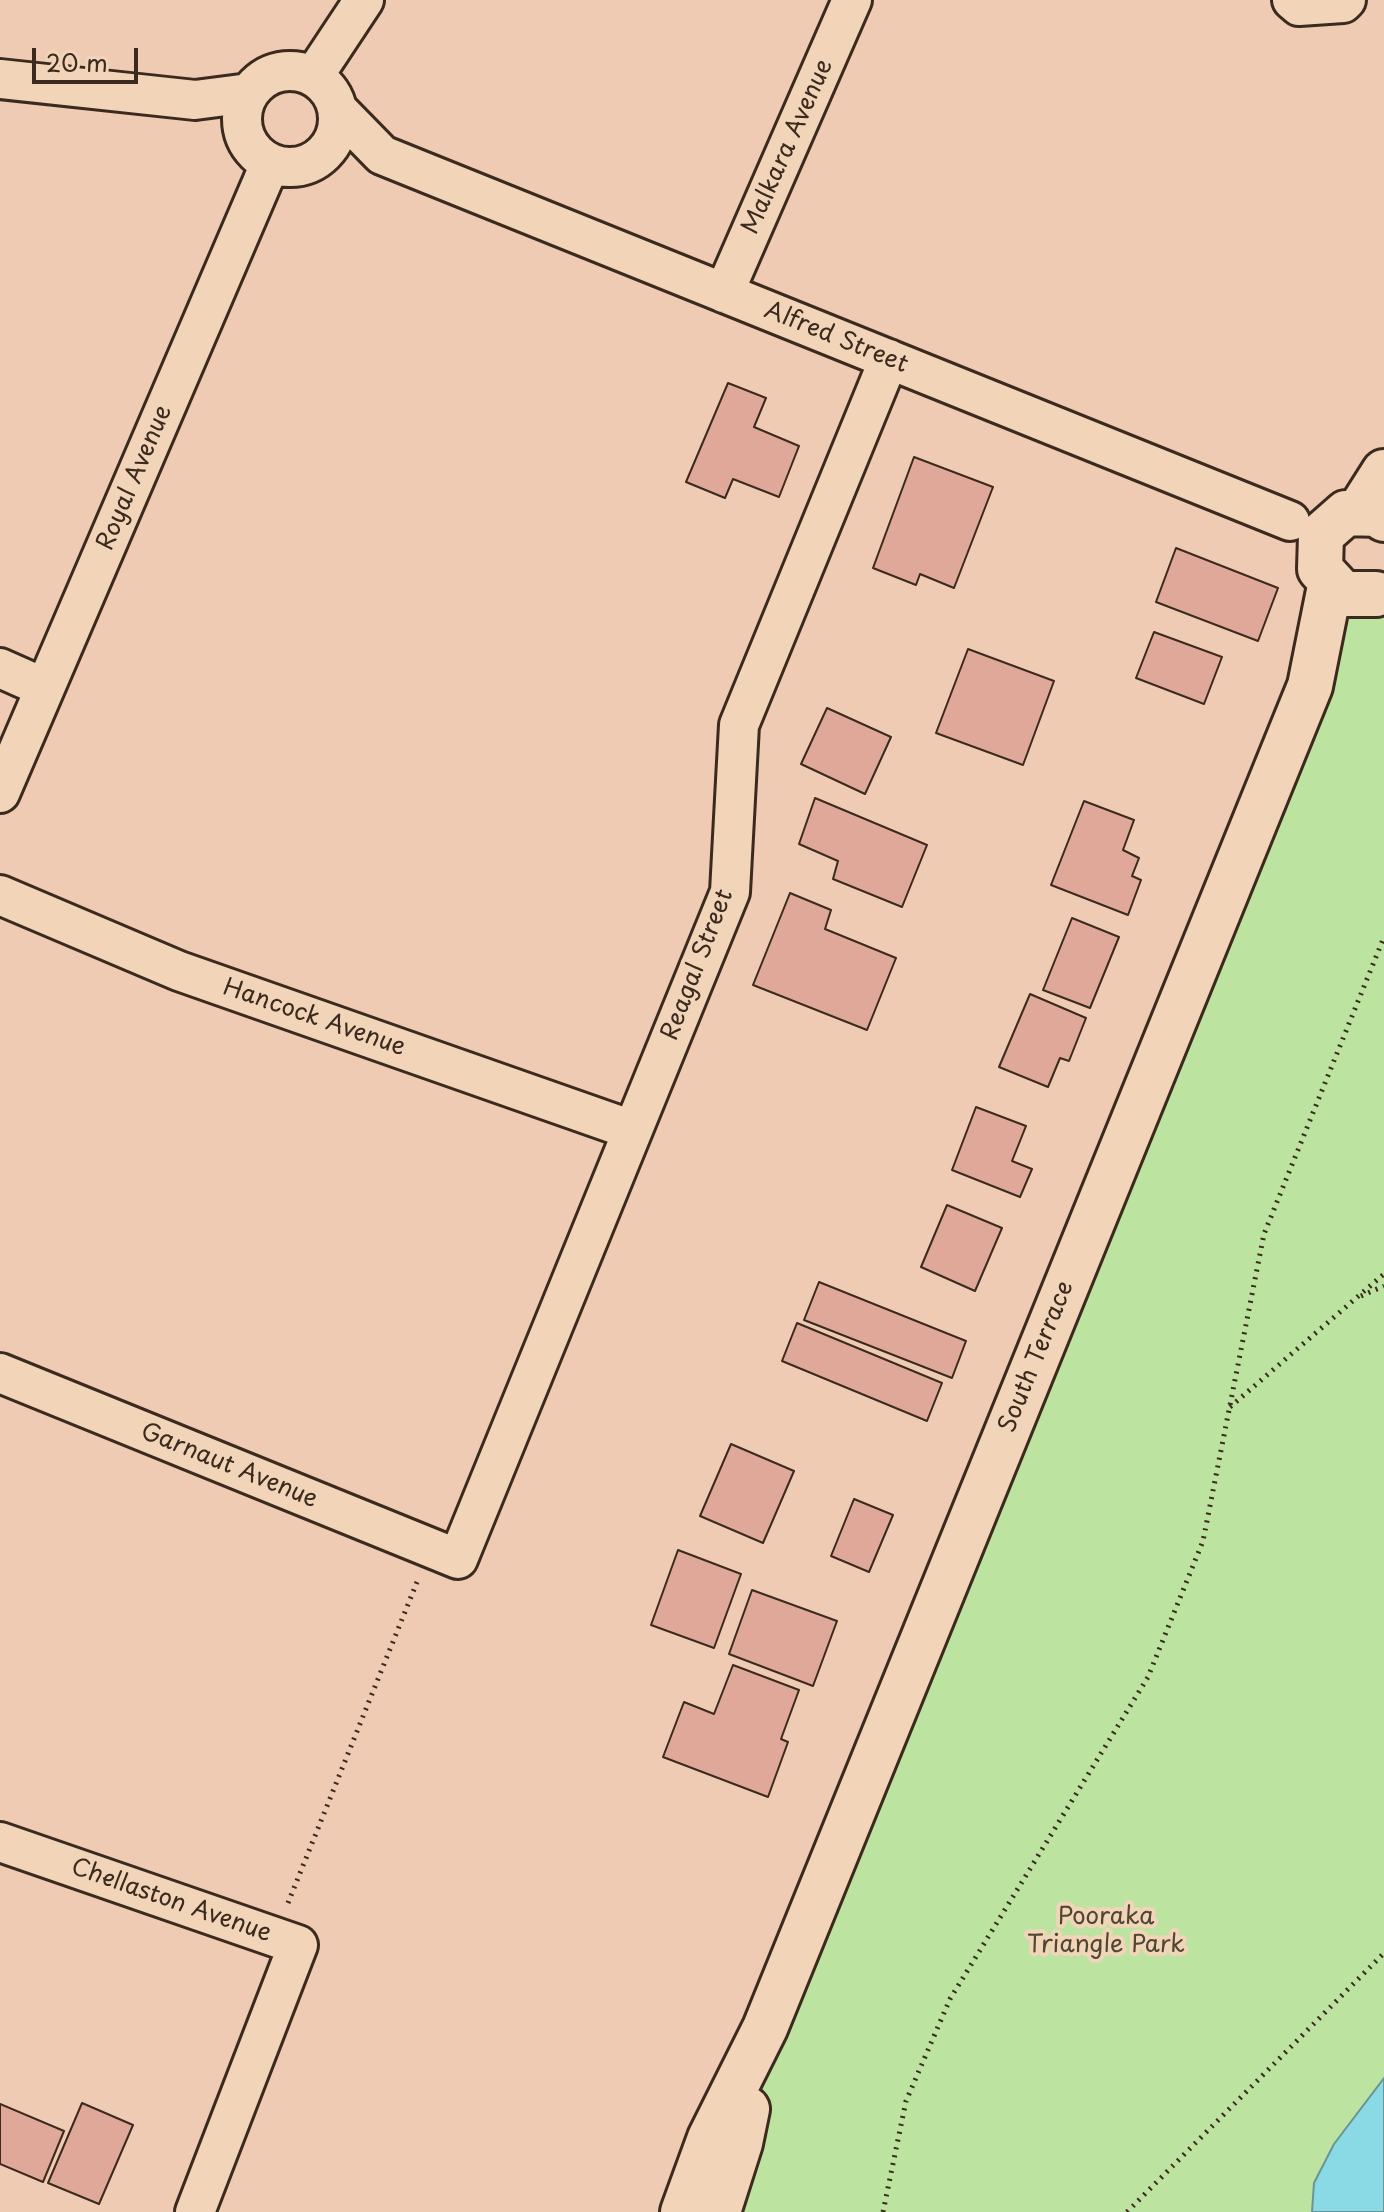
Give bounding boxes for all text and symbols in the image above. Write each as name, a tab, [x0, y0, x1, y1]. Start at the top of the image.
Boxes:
scale bar	[36, 32, 142, 82]
text: 20 m	[46, 44, 108, 80]
street label: Malkara Avenue	[737, 55, 839, 239]
street label: Alfred Street	[760, 296, 912, 380]
street label: Royal Avenue	[91, 401, 179, 555]
street label: Reagal Street	[656, 886, 740, 1044]
street label: Hancock Avenue	[219, 973, 409, 1063]
street label: South Terrace	[994, 1277, 1080, 1437]
street label: Garnaut Avenue	[136, 1417, 322, 1515]
street label: Chellaston Avenue	[67, 1853, 275, 1949]
park label: Pooraka Triangle Park	[1027, 1903, 1185, 1959]

